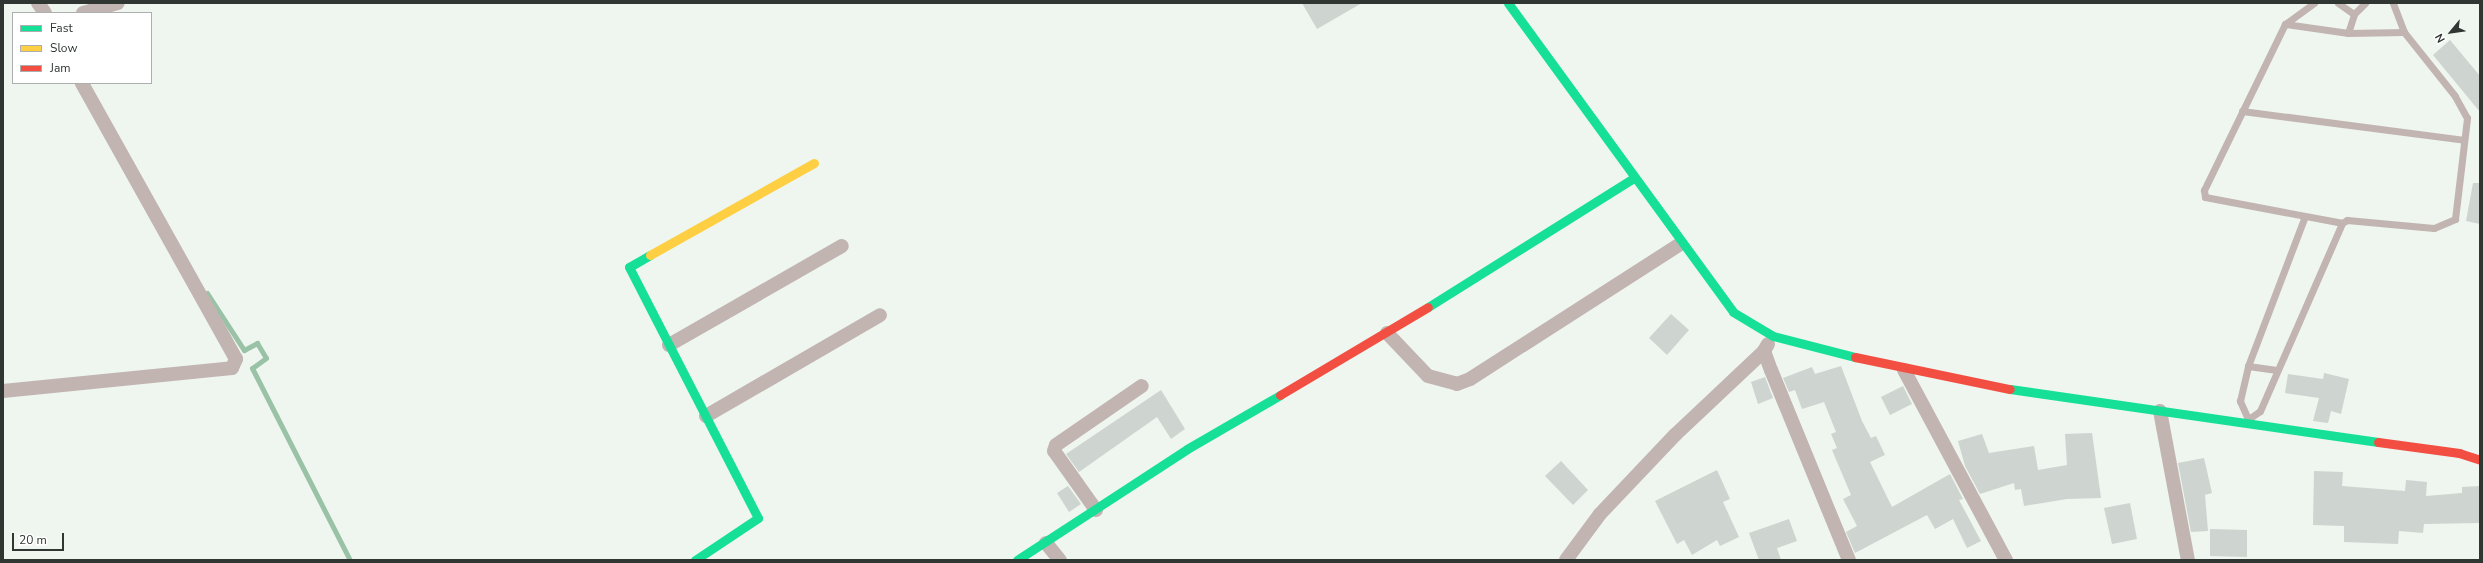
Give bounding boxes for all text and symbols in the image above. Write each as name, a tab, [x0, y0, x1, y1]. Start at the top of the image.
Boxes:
legend	[12, 12, 152, 84]
north arrow	[2431, 12, 2471, 52]
text: Fast	[50, 20, 73, 36]
text: N	[2432, 31, 2449, 45]
text: Slow	[50, 40, 78, 56]
text: Jam	[50, 60, 71, 76]
scale bar	[14, 525, 66, 551]
text: 20 m	[19, 532, 47, 548]

